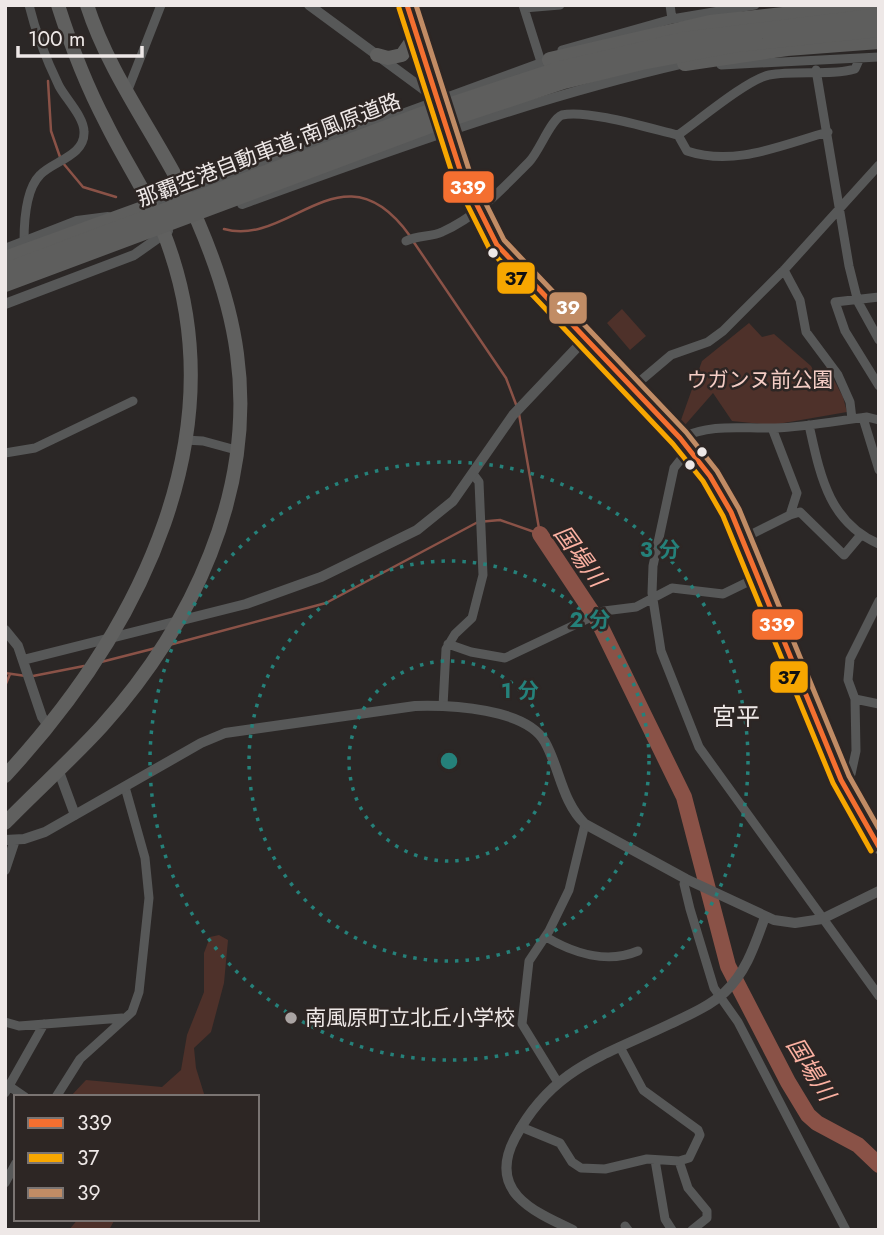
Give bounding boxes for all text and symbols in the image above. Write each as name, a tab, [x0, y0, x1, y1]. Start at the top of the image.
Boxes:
scale bar	[18, 14, 142, 58]
text: 100 m	[28, 24, 85, 54]
street label: 那覇空港自動車道;南風原道路	[133, 86, 405, 214]
line badge: 339	[442, 170, 495, 204]
text: 339	[450, 174, 486, 201]
unlabelled marker	[486, 246, 500, 260]
line badge: 37	[496, 261, 536, 295]
text: 37	[505, 265, 528, 292]
line badge: 39	[548, 291, 588, 325]
text: 39	[556, 294, 580, 321]
park label: ウガンヌ前公園	[687, 365, 834, 395]
unlabelled marker	[695, 445, 709, 459]
unlabelled marker	[683, 458, 697, 472]
water label: 国場川	[546, 518, 616, 596]
text: 3 分	[640, 535, 680, 565]
text: 2 分	[569, 605, 611, 635]
line badge: 339	[751, 608, 804, 641]
text: 339	[759, 611, 795, 638]
line badge: 37	[769, 660, 809, 694]
text: 37	[778, 664, 801, 691]
text: 1 分	[501, 676, 539, 706]
district label: 宮平	[712, 699, 760, 734]
centre of rings	[437, 749, 461, 773]
place label: 南風原町立北丘小学校	[305, 1003, 515, 1033]
marker: 南風原町立北丘小学校	[283, 1010, 299, 1026]
water label: 国場川	[778, 1031, 845, 1110]
legend	[14, 1095, 259, 1221]
text: 339	[77, 1108, 112, 1138]
text: 37	[77, 1143, 99, 1173]
text: 39	[77, 1178, 101, 1208]

